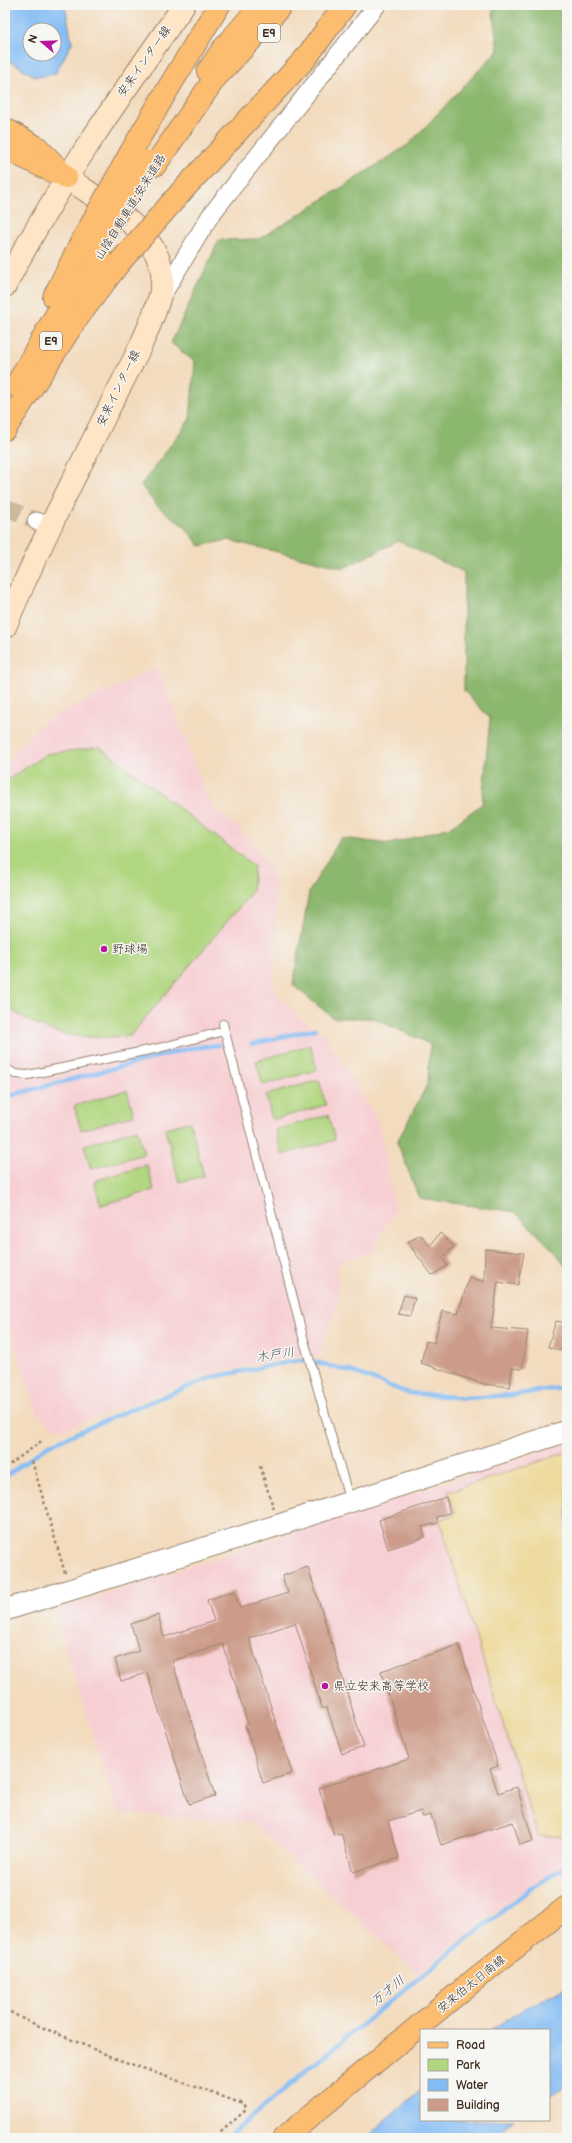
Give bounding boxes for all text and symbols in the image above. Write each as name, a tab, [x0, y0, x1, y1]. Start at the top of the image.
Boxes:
north arrow	[22, 22, 62, 62]
street label: 安来インター線	[114, 23, 175, 100]
road number: E9	[258, 24, 280, 42]
text: N	[26, 33, 41, 45]
street label: 山陰自動車道;安来道路	[92, 151, 169, 263]
road number: E9	[40, 332, 62, 350]
street label: 安来インター線	[93, 347, 143, 429]
place label: 野球場	[112, 942, 148, 957]
marker: 野球場	[99, 944, 109, 954]
water label: 木戸川	[255, 1344, 296, 1366]
place label: 県立安来高等学校	[333, 1679, 429, 1694]
marker: 県立安来高等学校	[320, 1681, 330, 1691]
street label: 安来伯太日南線	[434, 1952, 509, 2017]
water label: 万才川	[367, 1972, 408, 2009]
legend	[420, 2029, 550, 2121]
text: Road	[456, 2038, 485, 2053]
text: Park	[456, 2058, 480, 2073]
text: Water	[456, 2078, 488, 2093]
text: Building	[456, 2098, 500, 2113]

